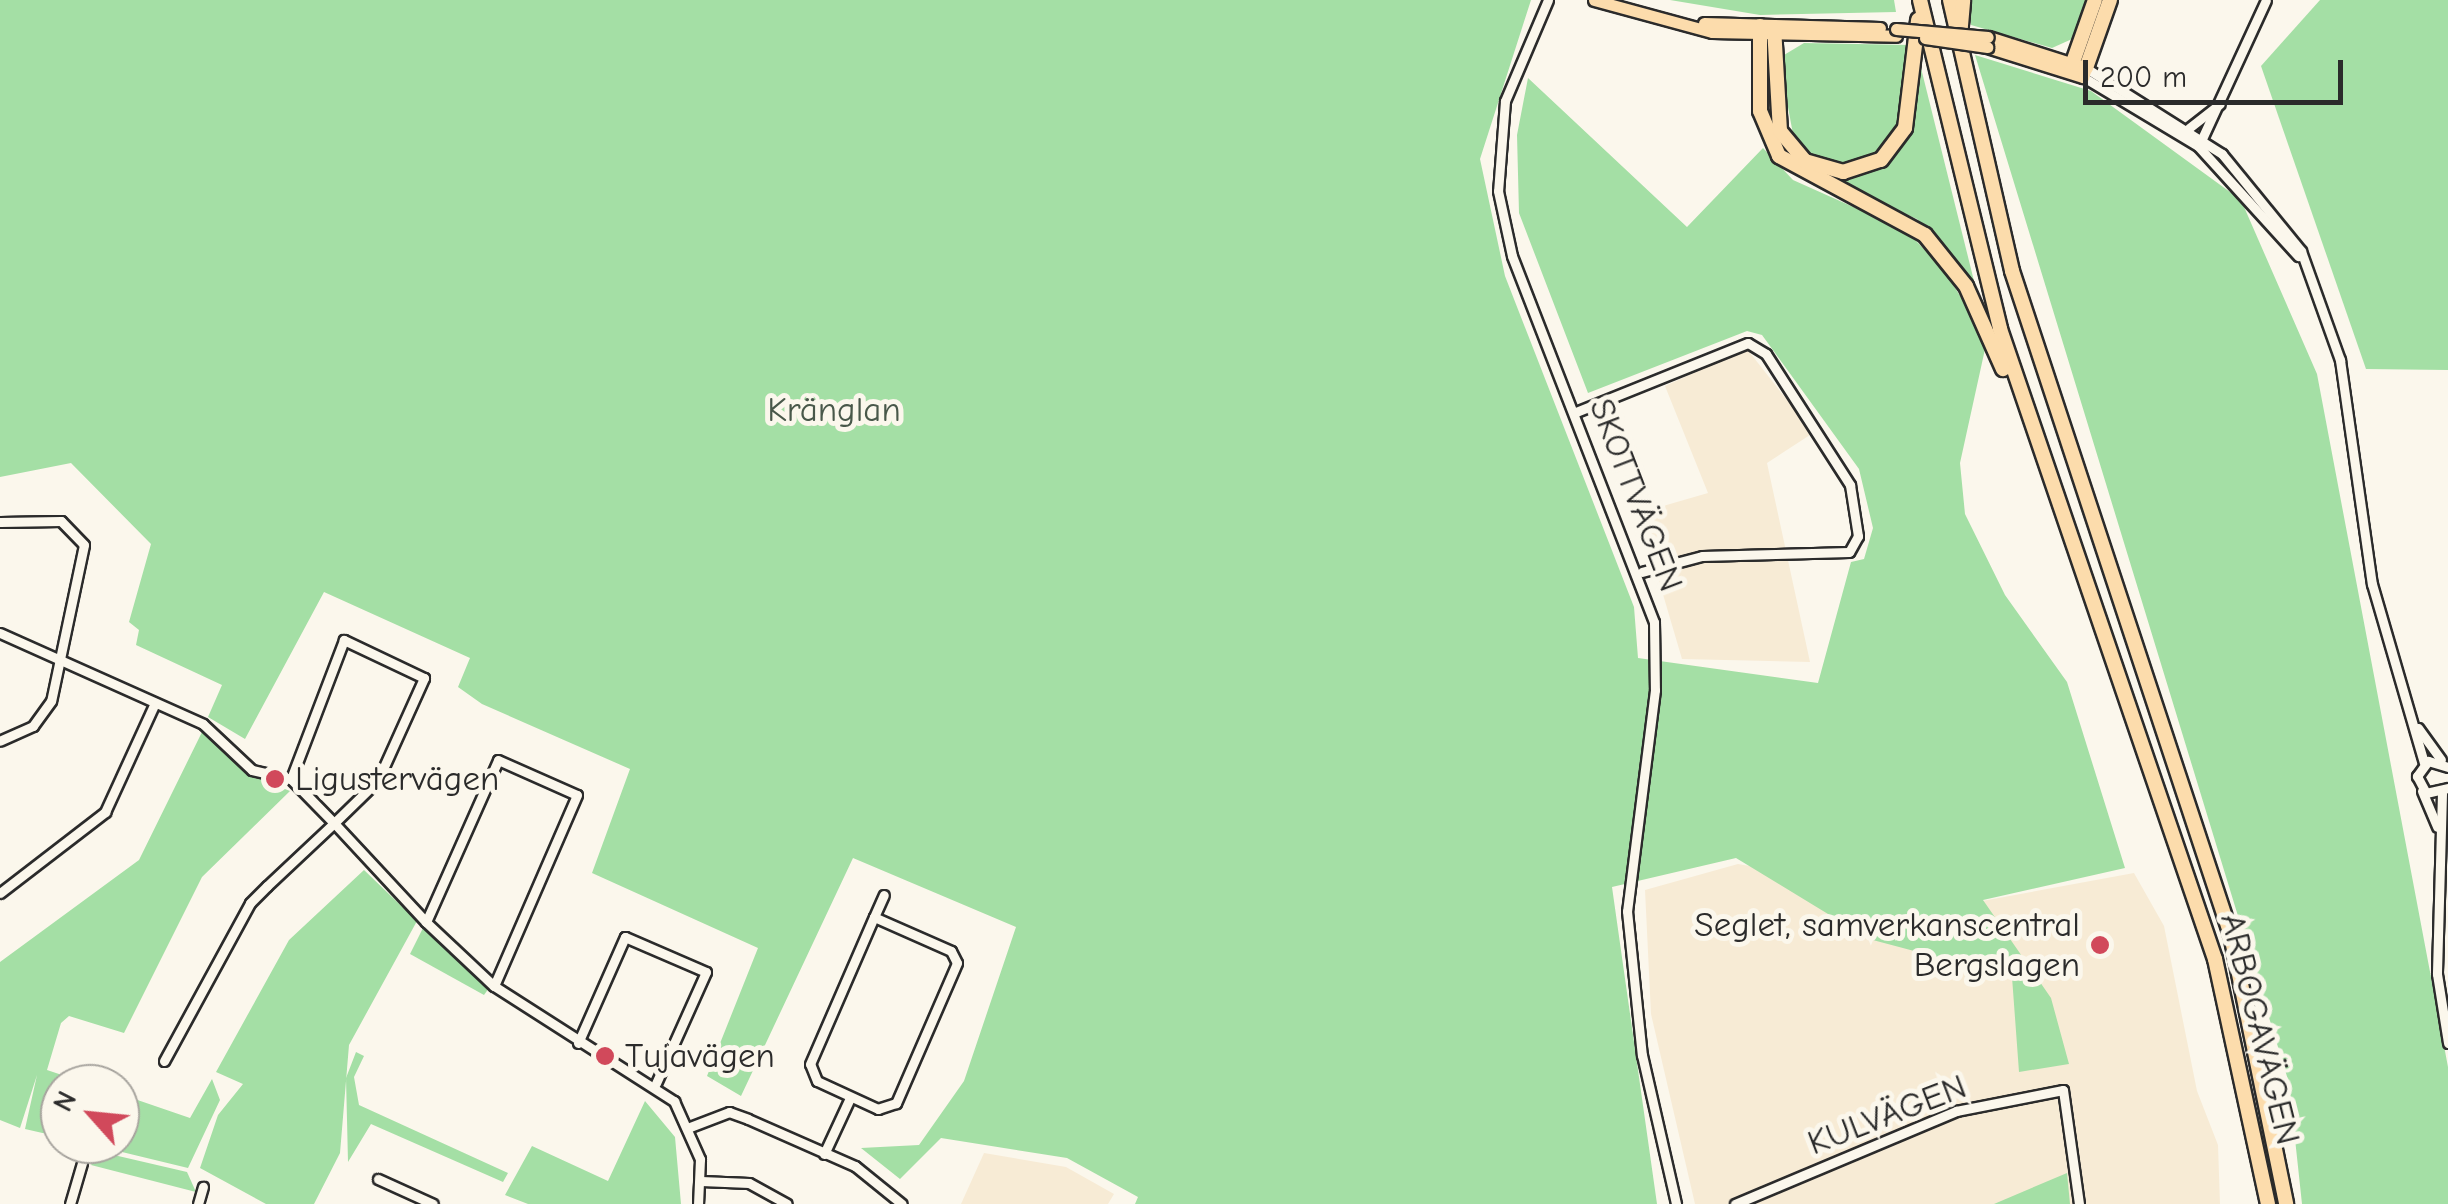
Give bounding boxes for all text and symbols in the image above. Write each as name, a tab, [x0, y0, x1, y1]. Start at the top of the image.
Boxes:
scale bar	[2088, 40, 2348, 102]
text: 200 m	[2100, 60, 2187, 95]
park label: Kränglan	[767, 389, 901, 431]
street label: SKOTTVÄGEN	[1580, 393, 1692, 597]
place label: Ligustervägen	[295, 758, 499, 800]
marker: Ligustervägen	[264, 768, 286, 790]
place label: Seglet, samverkanscentral Bergslagen	[1694, 904, 2080, 986]
street label: ARBOGAVÄGEN	[2211, 909, 2309, 1149]
marker: Seglet, samverkanscentral Bergslagen	[2089, 934, 2111, 956]
place label: Tujavägen	[625, 1035, 775, 1077]
marker: Tujavägen	[594, 1045, 616, 1067]
north arrow	[40, 1064, 140, 1164]
street label: KULVÄGEN	[1802, 1066, 1972, 1164]
text: N	[47, 1086, 83, 1117]

